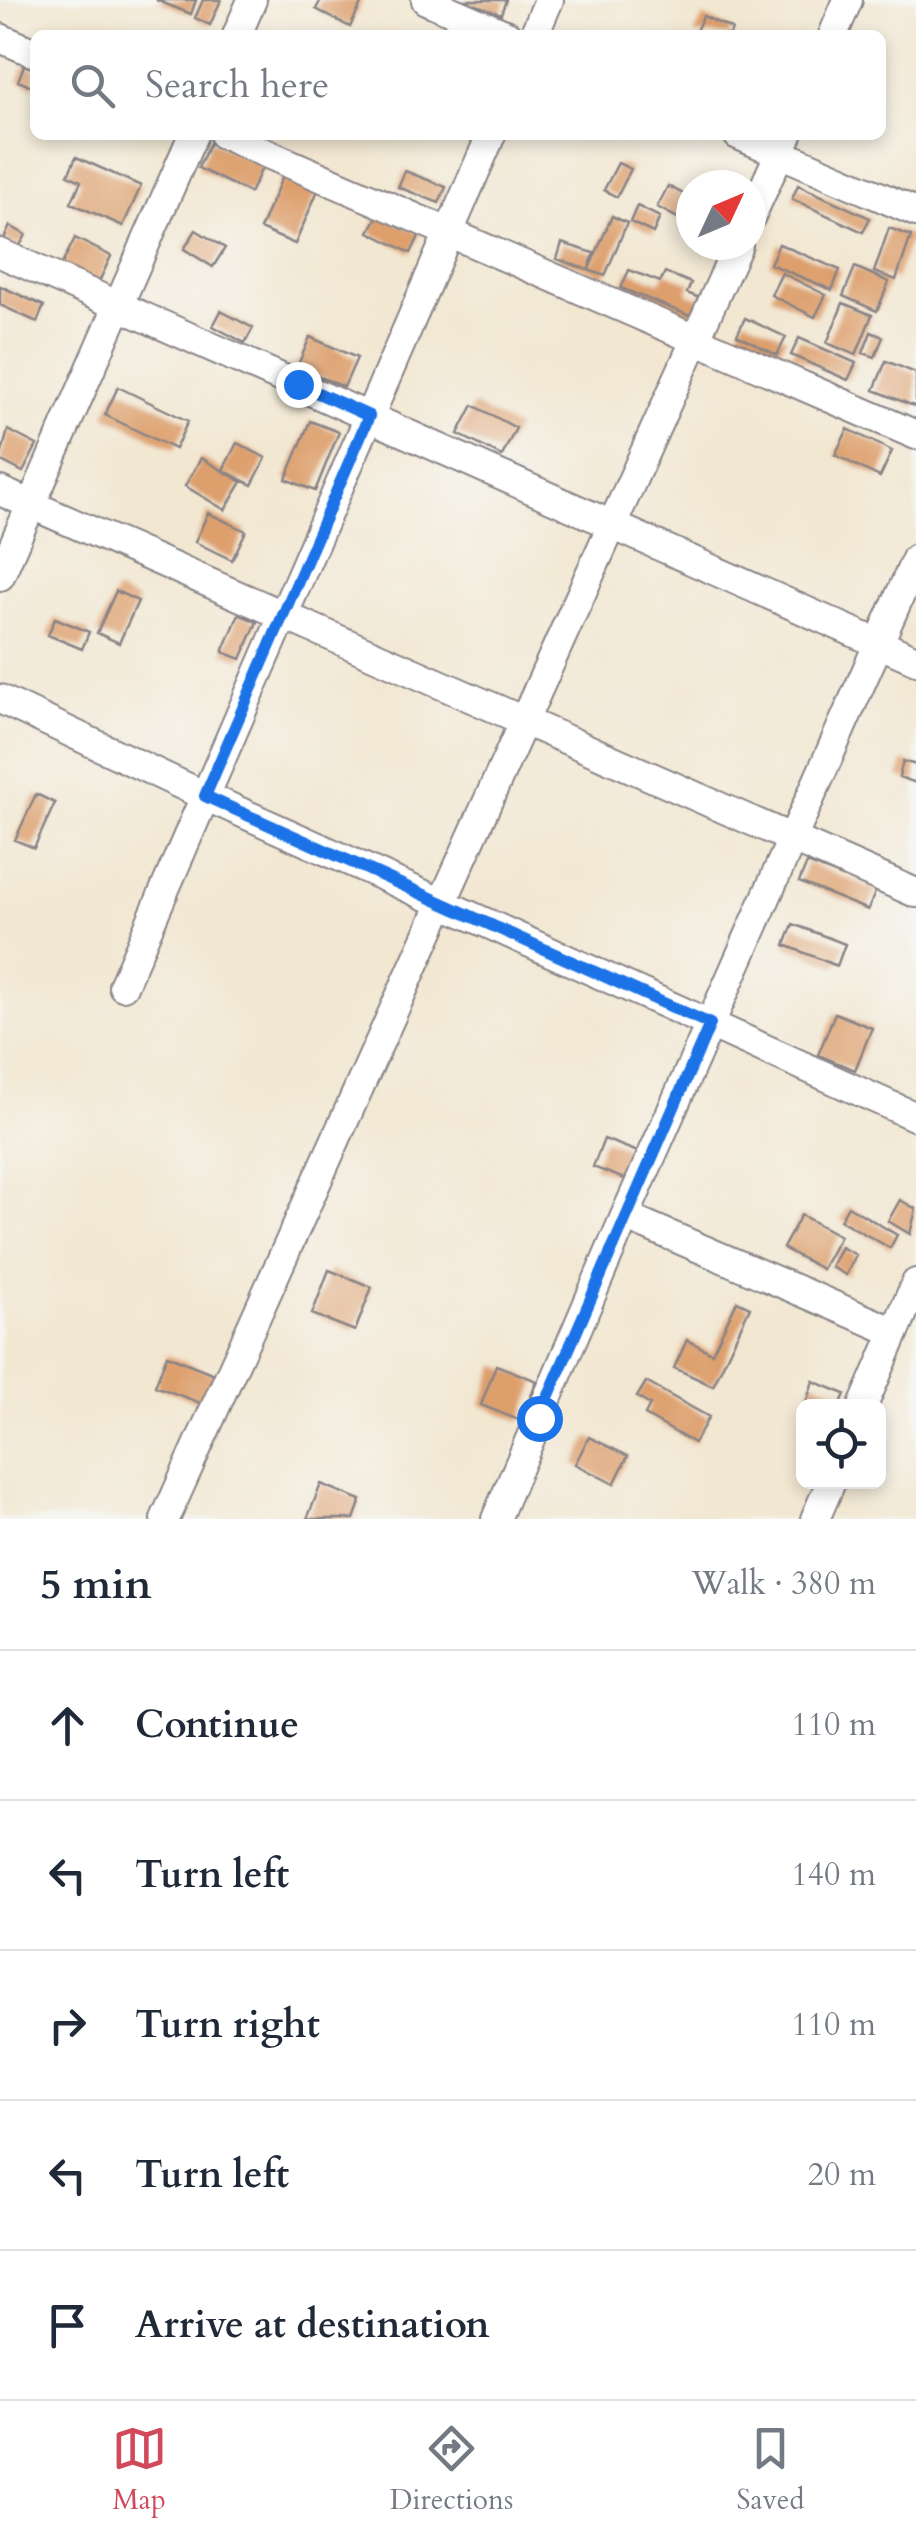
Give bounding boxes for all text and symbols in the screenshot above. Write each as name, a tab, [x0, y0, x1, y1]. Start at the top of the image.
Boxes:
search box	[30, 30, 886, 140]
icon: search	[65, 58, 120, 113]
text: Search here	[145, 59, 329, 111]
north arrow	[676, 170, 766, 260]
route end	[276, 362, 322, 408]
route start	[517, 1396, 563, 1442]
map controls	[796, 1399, 886, 1489]
button: locate	[796, 1399, 886, 1489]
text: 5 min	[40, 1556, 152, 1613]
text: Walk · 380 m	[691, 1562, 876, 1606]
icon: ahead	[40, 1698, 95, 1753]
text: Continue	[135, 1699, 299, 1751]
text: 110 m	[791, 1703, 876, 1747]
icon: left	[40, 1848, 95, 1903]
text: Turn left	[135, 1849, 289, 1901]
text: 140 m	[791, 1853, 876, 1897]
icon: right	[40, 1998, 95, 2053]
text: Turn right	[135, 1999, 320, 2051]
text: 110 m	[791, 2003, 876, 2047]
icon: left	[40, 2148, 95, 2203]
text: Turn left	[135, 2149, 289, 2201]
text: 20 m	[808, 2153, 876, 2197]
icon: arrive	[40, 2298, 95, 2353]
text: Arrive at destination	[135, 2299, 490, 2351]
tab: Map	[112, 2421, 167, 2519]
tab: Directions	[390, 2421, 513, 2519]
tab: Saved	[736, 2421, 804, 2519]

